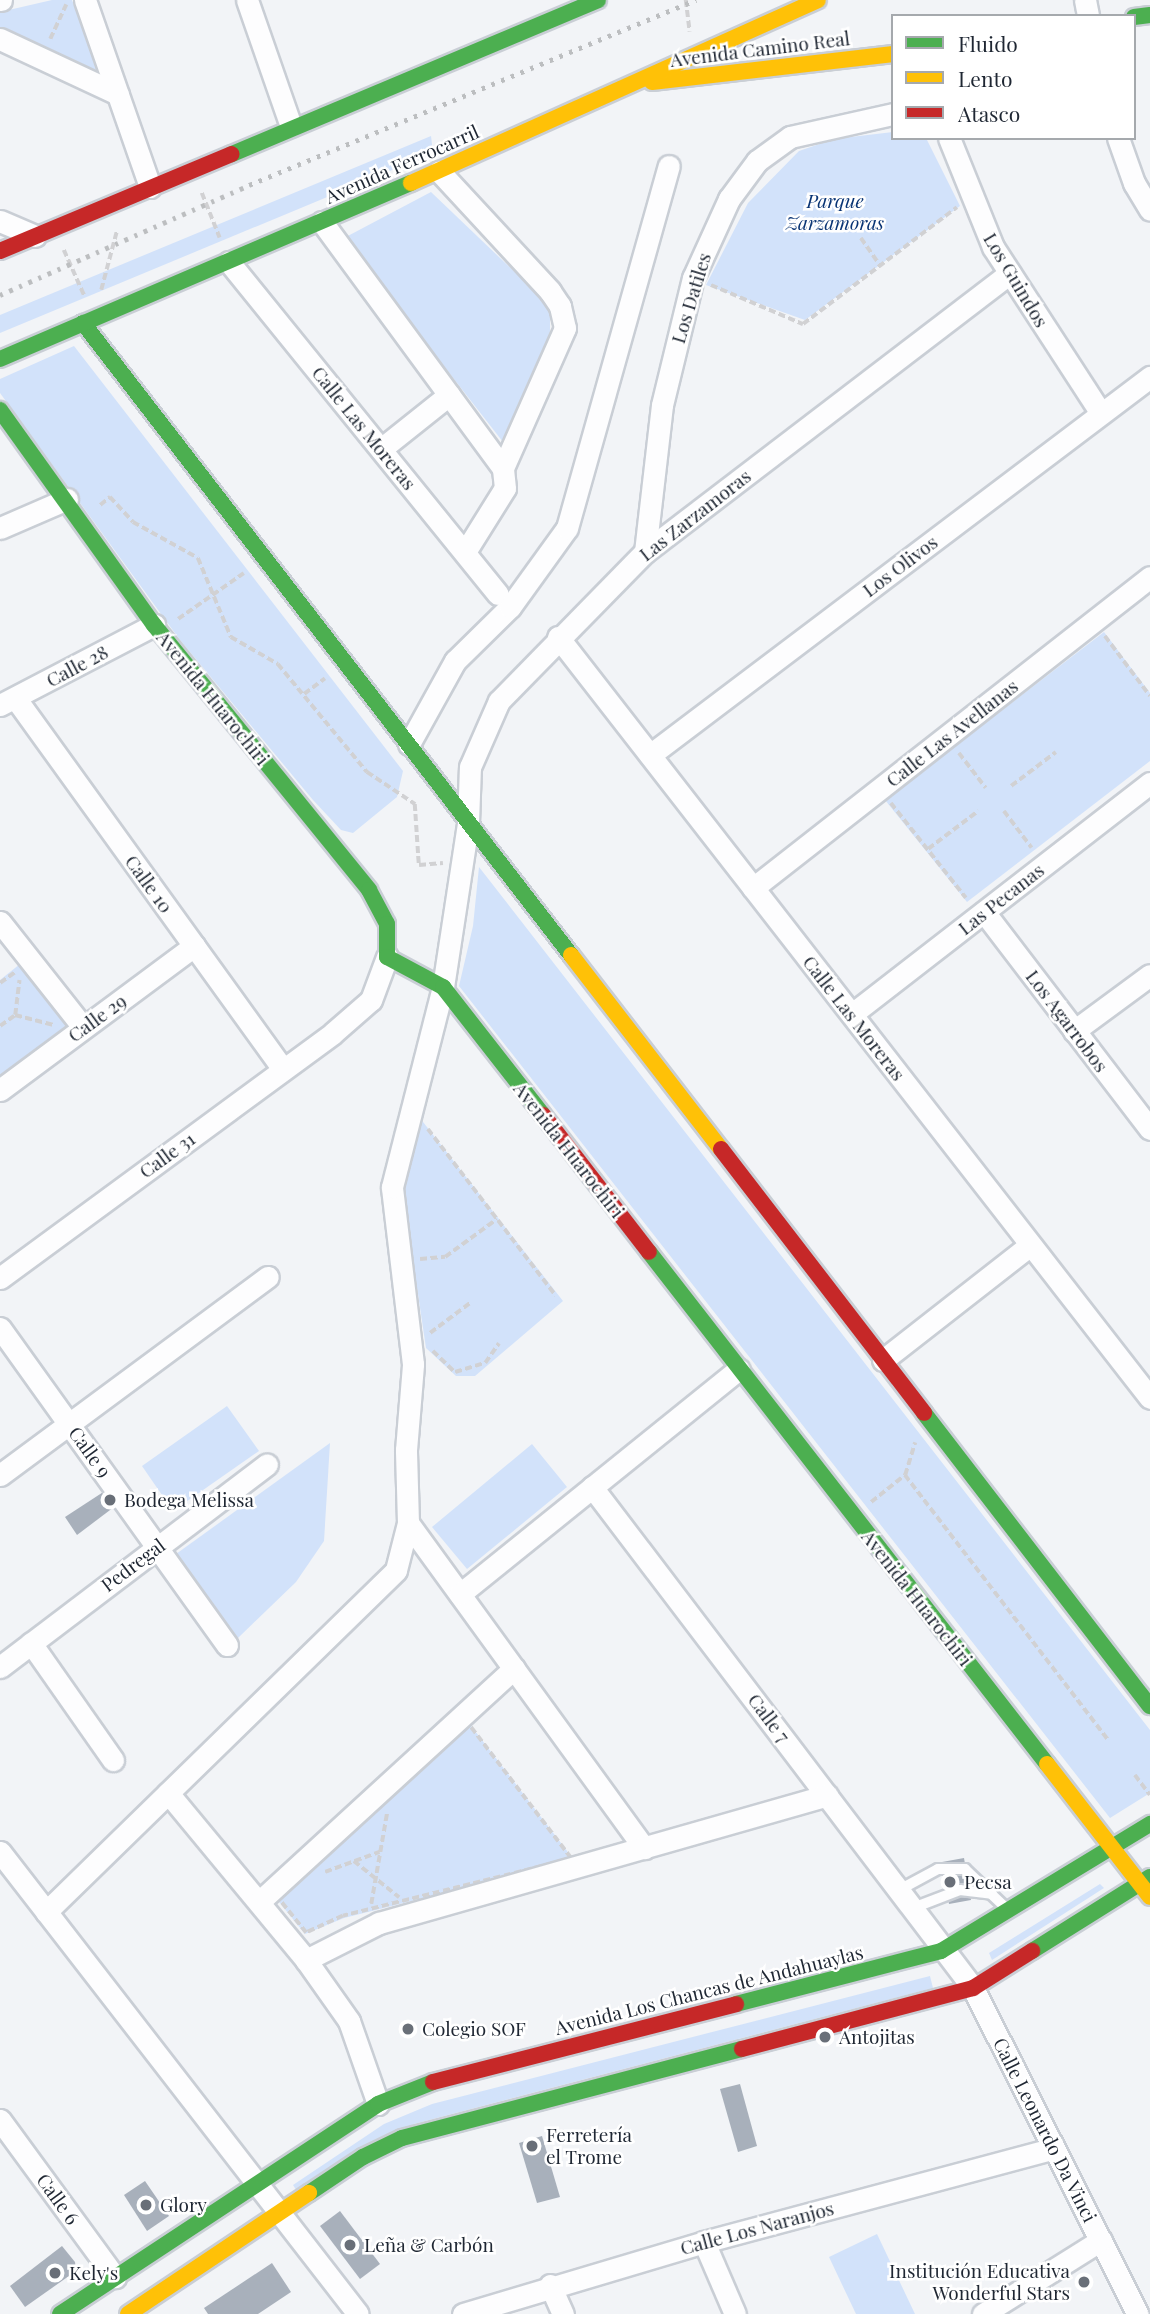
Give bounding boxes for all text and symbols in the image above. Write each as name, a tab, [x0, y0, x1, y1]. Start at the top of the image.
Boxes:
legend	[891, 14, 1136, 140]
street label: Avenida Camino Real	[669, 27, 851, 71]
text: Fluido	[958, 29, 1018, 57]
text: Lento	[958, 64, 1012, 92]
text: Atasco	[958, 99, 1020, 127]
street label: Avenida Ferrocarril	[321, 120, 483, 208]
park label: Parque Zarzamoras	[786, 190, 884, 234]
street label: Los Guindos	[979, 229, 1053, 331]
street label: Los Datiles	[666, 250, 716, 346]
street label: Calle Las Moreras	[307, 362, 421, 494]
street label: Las Zarzamoras	[635, 464, 755, 566]
street label: Los Olivos	[858, 530, 942, 602]
street label: Avenida Huarochiri	[152, 626, 274, 770]
street label: Calle 28	[42, 640, 112, 692]
street label: Calle Las Avellanas	[881, 674, 1023, 792]
street label: Calle 10	[120, 851, 178, 917]
street label: Las Pecanas	[954, 859, 1048, 939]
street label: Calle Las Moreras	[798, 951, 910, 1085]
street label: Los Agarrobos	[1021, 965, 1113, 1077]
street label: Calle 29	[63, 989, 131, 1047]
street label: Avenida Huarochiri	[509, 1078, 629, 1222]
street label: Calle 31	[135, 1127, 199, 1183]
street label: Calle 9	[64, 1422, 116, 1482]
place label: Bodega Melissa	[124, 1489, 254, 1511]
marker: Bodega Melissa	[102, 1492, 118, 1508]
street label: Avenida Huarochiri	[857, 1526, 977, 1670]
street label: Pedregal	[97, 1534, 169, 1596]
street label: Calle 7	[743, 1689, 795, 1747]
place label: Pecsa	[964, 1871, 1012, 1893]
marker: Pecsa	[942, 1874, 958, 1890]
street label: Avenida Los Chancas de Andahuaylas	[552, 1940, 866, 2040]
place label: Colegio SOF	[422, 2018, 526, 2040]
marker: Colegio SOF	[400, 2021, 416, 2037]
place label: Antojitas	[839, 2026, 915, 2048]
marker: Antojitas	[817, 2029, 833, 2045]
street label: Calle Leonardo Da Vinci	[988, 2034, 1102, 2226]
place label: Ferretería el Trome	[546, 2124, 632, 2168]
marker: Ferretería el Trome	[524, 2138, 540, 2154]
street label: Calle 6	[32, 2169, 84, 2229]
place label: Glory	[160, 2194, 207, 2216]
marker: Glory	[138, 2197, 154, 2213]
street label: Calle Los Naranjos	[678, 2197, 836, 2259]
place label: Leña & Carbón	[364, 2234, 494, 2256]
marker: Leña & Carbón	[342, 2237, 358, 2253]
place label: Institución Educativa Wonderful Stars	[889, 2260, 1070, 2304]
place label: Kely's	[69, 2262, 118, 2284]
marker: Kely's	[47, 2265, 63, 2281]
marker: Institución Educativa Wonderful Stars	[1076, 2274, 1092, 2290]

